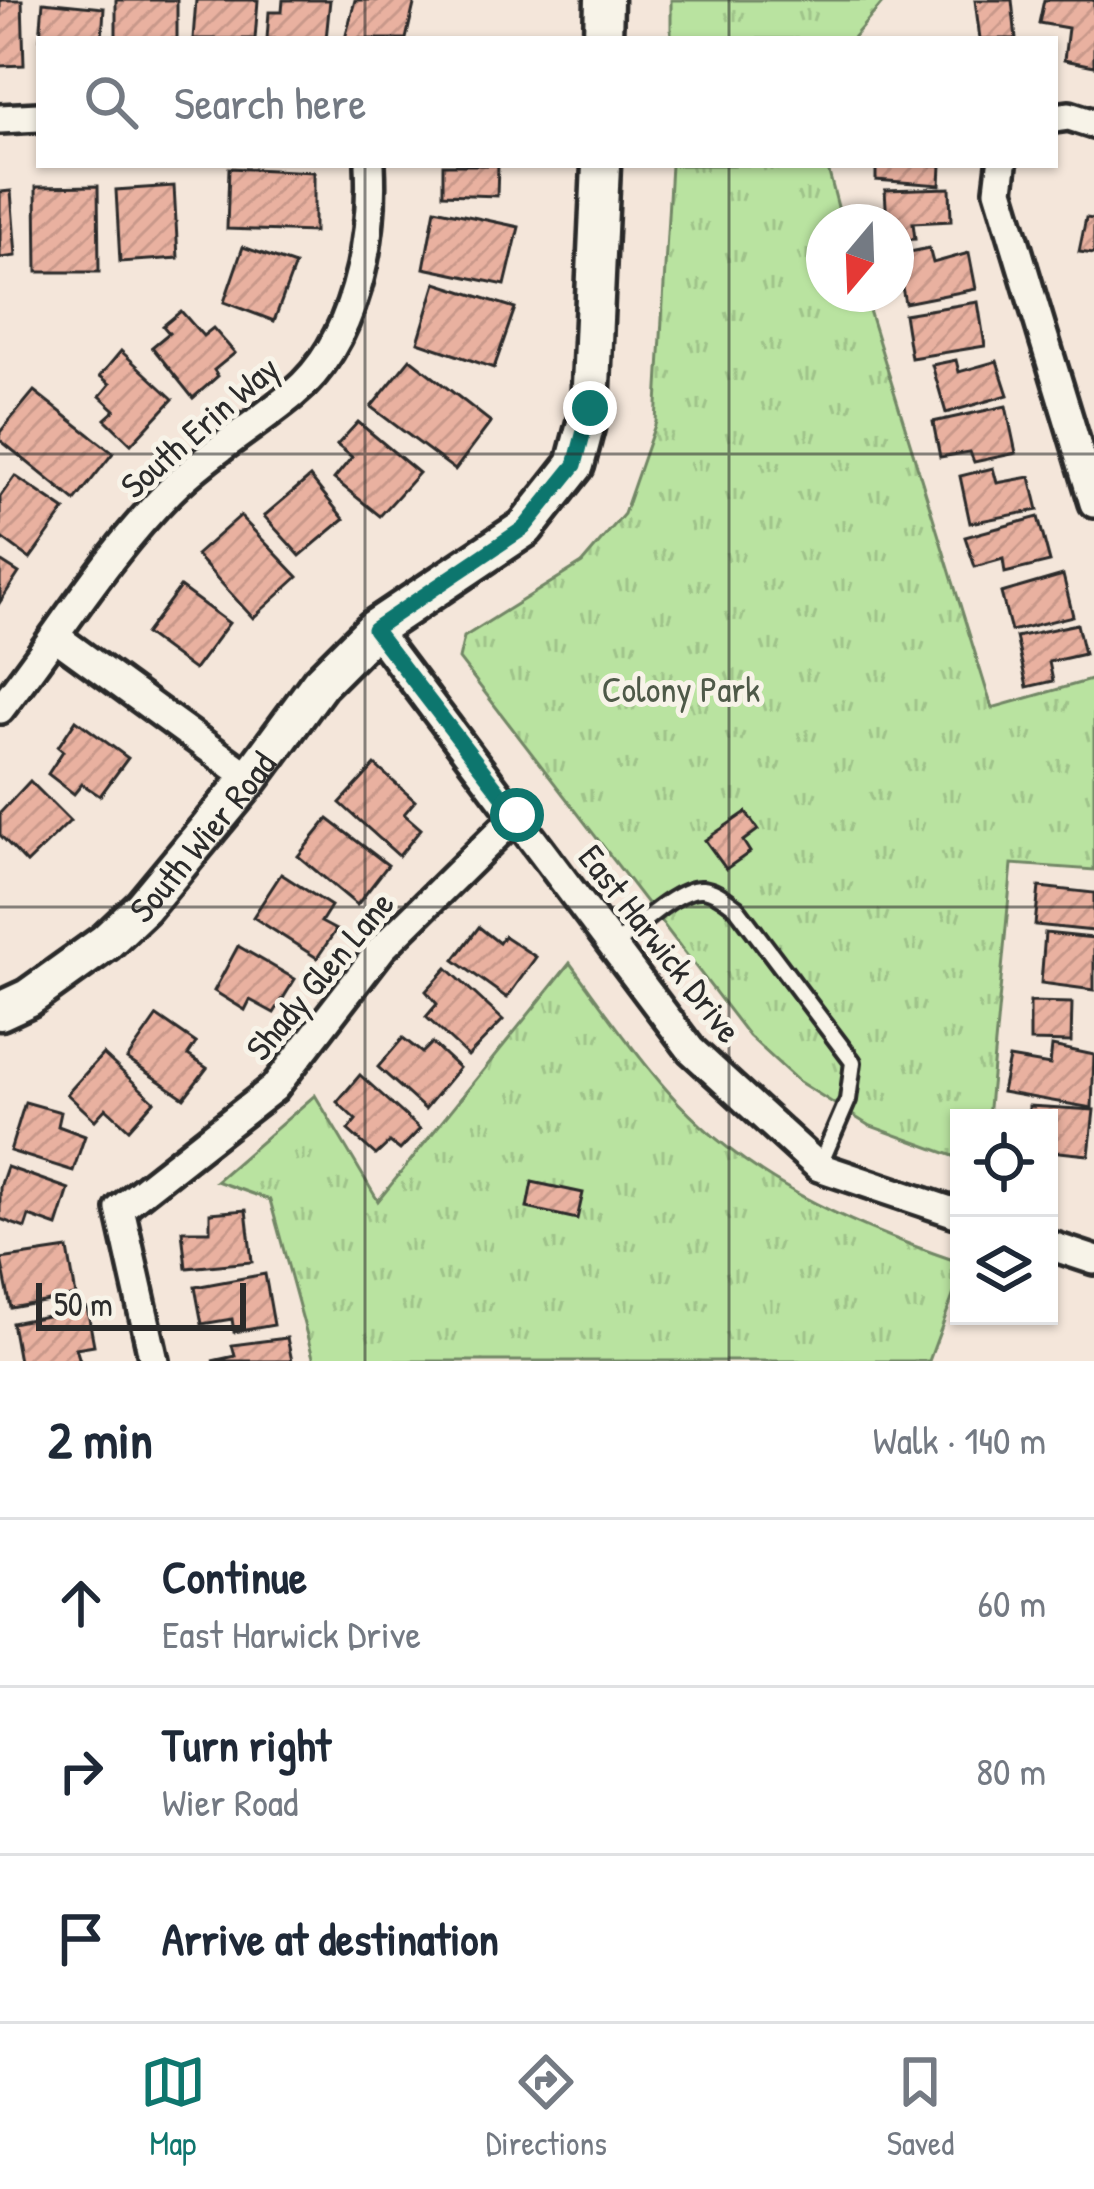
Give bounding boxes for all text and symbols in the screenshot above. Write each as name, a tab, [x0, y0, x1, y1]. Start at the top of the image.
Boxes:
search box	[36, 36, 1058, 168]
icon: search	[78, 69, 144, 135]
text: Search here	[174, 72, 366, 133]
north arrow	[806, 204, 914, 312]
street label: South Erin Way	[109, 344, 289, 508]
route end	[563, 381, 617, 435]
park label: Colony Park	[602, 664, 760, 713]
street label: South Wier Road	[118, 741, 286, 933]
route start	[490, 788, 544, 842]
street label: East Harwick Drive	[568, 834, 754, 1052]
street label: Shady Glen Lane	[234, 880, 404, 1070]
map controls	[950, 1109, 1058, 1325]
button: locate	[950, 1109, 1058, 1217]
button: layers	[950, 1217, 1058, 1325]
scale bar	[36, 1277, 246, 1330]
text: 50 m	[54, 1282, 113, 1326]
text: 2 min	[48, 1405, 153, 1474]
text: Walk · 140 m	[873, 1413, 1046, 1466]
text: Continue	[162, 1546, 307, 1607]
icon: ahead	[48, 1570, 114, 1636]
text: 60 m	[977, 1576, 1046, 1629]
text: East Harwick Drive	[162, 1607, 421, 1660]
text: Turn right	[162, 1714, 331, 1775]
icon: right	[48, 1738, 114, 1804]
text: 80 m	[976, 1744, 1046, 1797]
text: Wier Road	[162, 1775, 298, 1828]
icon: arrive	[48, 1906, 114, 1972]
text: Arrive at destination	[162, 1908, 499, 1969]
tab: Map	[140, 2049, 206, 2165]
tab: Directions	[486, 2049, 607, 2165]
tab: Saved	[887, 2049, 954, 2165]

